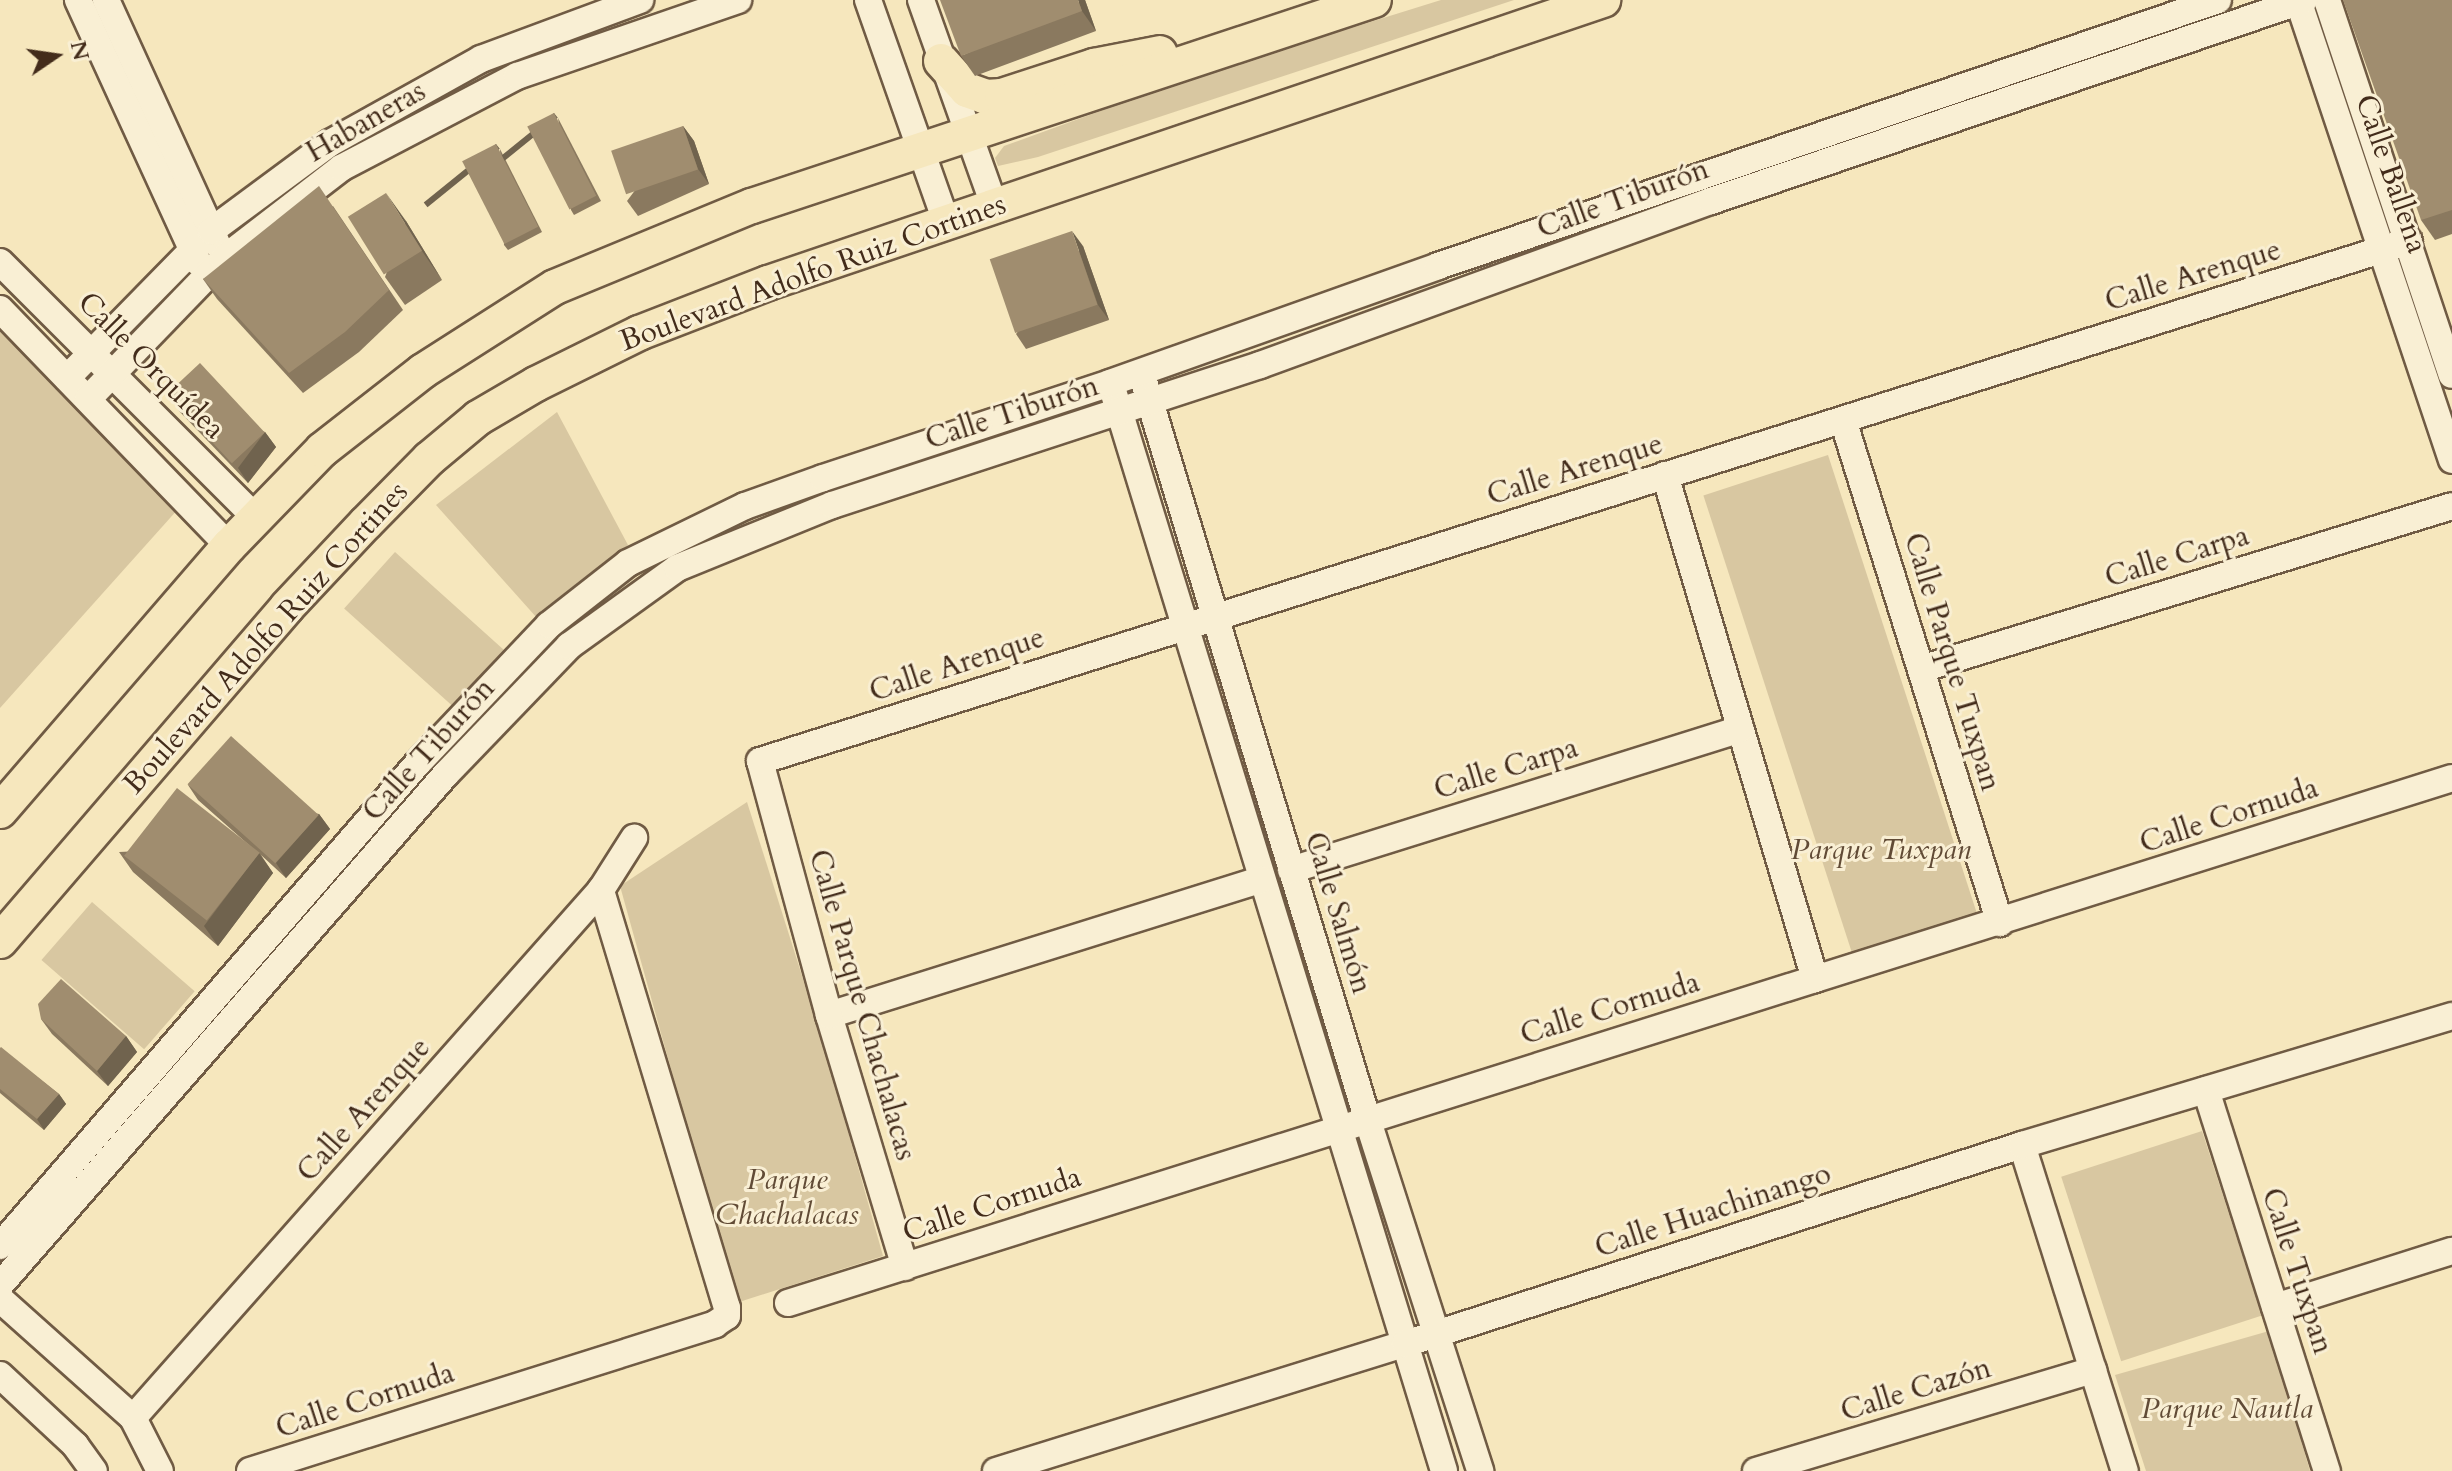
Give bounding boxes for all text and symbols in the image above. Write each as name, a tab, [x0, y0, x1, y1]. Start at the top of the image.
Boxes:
north arrow	[16, 16, 96, 96]
text: N	[63, 38, 96, 63]
street label: Habaneras	[300, 73, 432, 171]
street label: Calle Ballena	[2347, 90, 2435, 258]
street label: Calle Tiburón	[1532, 151, 1714, 247]
street label: Boulevard Adolfo Ruiz Cortines	[615, 186, 1011, 360]
street label: Calle Arenque	[2101, 232, 2285, 320]
street label: Calle Orquídea	[70, 285, 232, 447]
street label: Calle Tiburón	[921, 368, 1103, 458]
street label: Calle Arenque	[1483, 426, 1667, 514]
street label: Boulevard Adolfo Ruiz Cortines	[116, 474, 416, 802]
street label: Calle Carpa	[2101, 518, 2253, 596]
street label: Calle Parque Tuxpan	[1896, 529, 2008, 795]
street label: Calle Arenque	[865, 620, 1049, 710]
street label: Calle Tiburón	[355, 671, 503, 829]
street label: Calle Carpa	[1430, 730, 1582, 808]
street label: Calle Cornuda	[2135, 770, 2323, 862]
street label: Calle Salmón	[1296, 828, 1380, 998]
park label: Parque Tuxpan	[1791, 832, 1971, 868]
street label: Calle Parque Chachalacas	[800, 846, 924, 1164]
street label: Calle Cornuda	[1516, 965, 1704, 1053]
street label: Calle Arenque	[290, 1030, 438, 1190]
street label: Calle Huachinango	[1590, 1156, 1836, 1266]
street label: Calle Cornuda	[898, 1159, 1086, 1251]
park label: Parque Chachalacas	[715, 1162, 859, 1232]
street label: Calle Tuxpan	[2253, 1184, 2341, 1358]
street label: Calle Cazón	[1836, 1350, 1996, 1430]
street label: Calle Cornuda	[271, 1355, 459, 1447]
park label: Parque Nautla	[2141, 1391, 2313, 1427]

